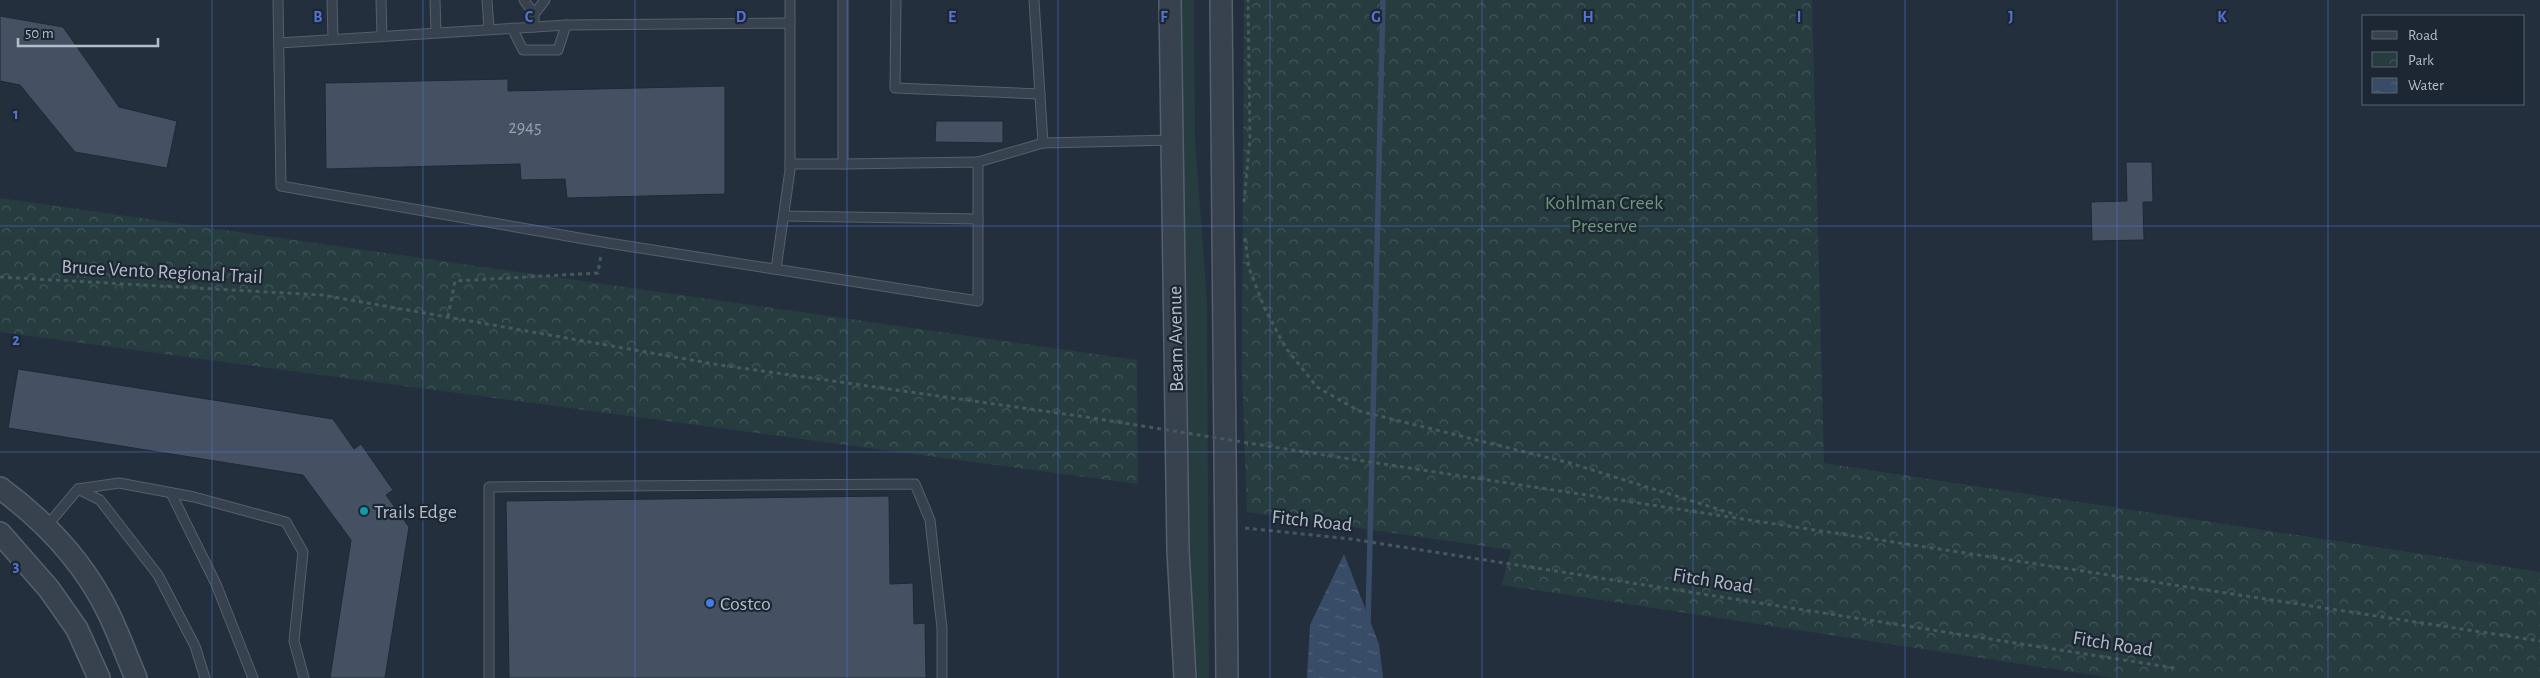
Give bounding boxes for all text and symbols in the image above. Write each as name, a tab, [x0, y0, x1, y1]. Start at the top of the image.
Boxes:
text: B	[313, 9, 323, 25]
text: C	[525, 9, 534, 25]
text: D	[736, 9, 747, 25]
text: E	[948, 9, 956, 25]
text: F	[1160, 9, 1168, 25]
text: G	[1371, 9, 1381, 25]
text: H	[1582, 9, 1594, 25]
text: I	[1797, 9, 1801, 25]
text: J	[2008, 9, 2014, 25]
text: K	[2217, 9, 2227, 25]
scale bar	[18, 15, 158, 47]
legend	[2362, 15, 2525, 105]
text: 50 m	[25, 26, 54, 41]
text: Road	[2408, 28, 2438, 43]
text: Park	[2408, 53, 2434, 68]
text: Water	[2408, 78, 2444, 93]
text: 1	[13, 106, 19, 122]
house number: 2945	[509, 119, 541, 137]
park label: Kohlman Creek Preserve	[1545, 193, 1663, 236]
street label: Bruce Vento Regional Trail	[61, 257, 263, 287]
street label: Beam Avenue	[1165, 286, 1187, 392]
text: 2	[12, 332, 20, 348]
place label: Trails Edge	[374, 502, 457, 522]
marker: Trails Edge	[358, 505, 370, 517]
street label: Fitch Road	[1271, 507, 1353, 535]
text: 3	[13, 558, 20, 574]
street label: Fitch Road	[1671, 565, 1754, 597]
place label: Costco	[720, 594, 771, 614]
marker: Costco	[704, 597, 716, 609]
street label: Fitch Road	[2071, 628, 2154, 660]

